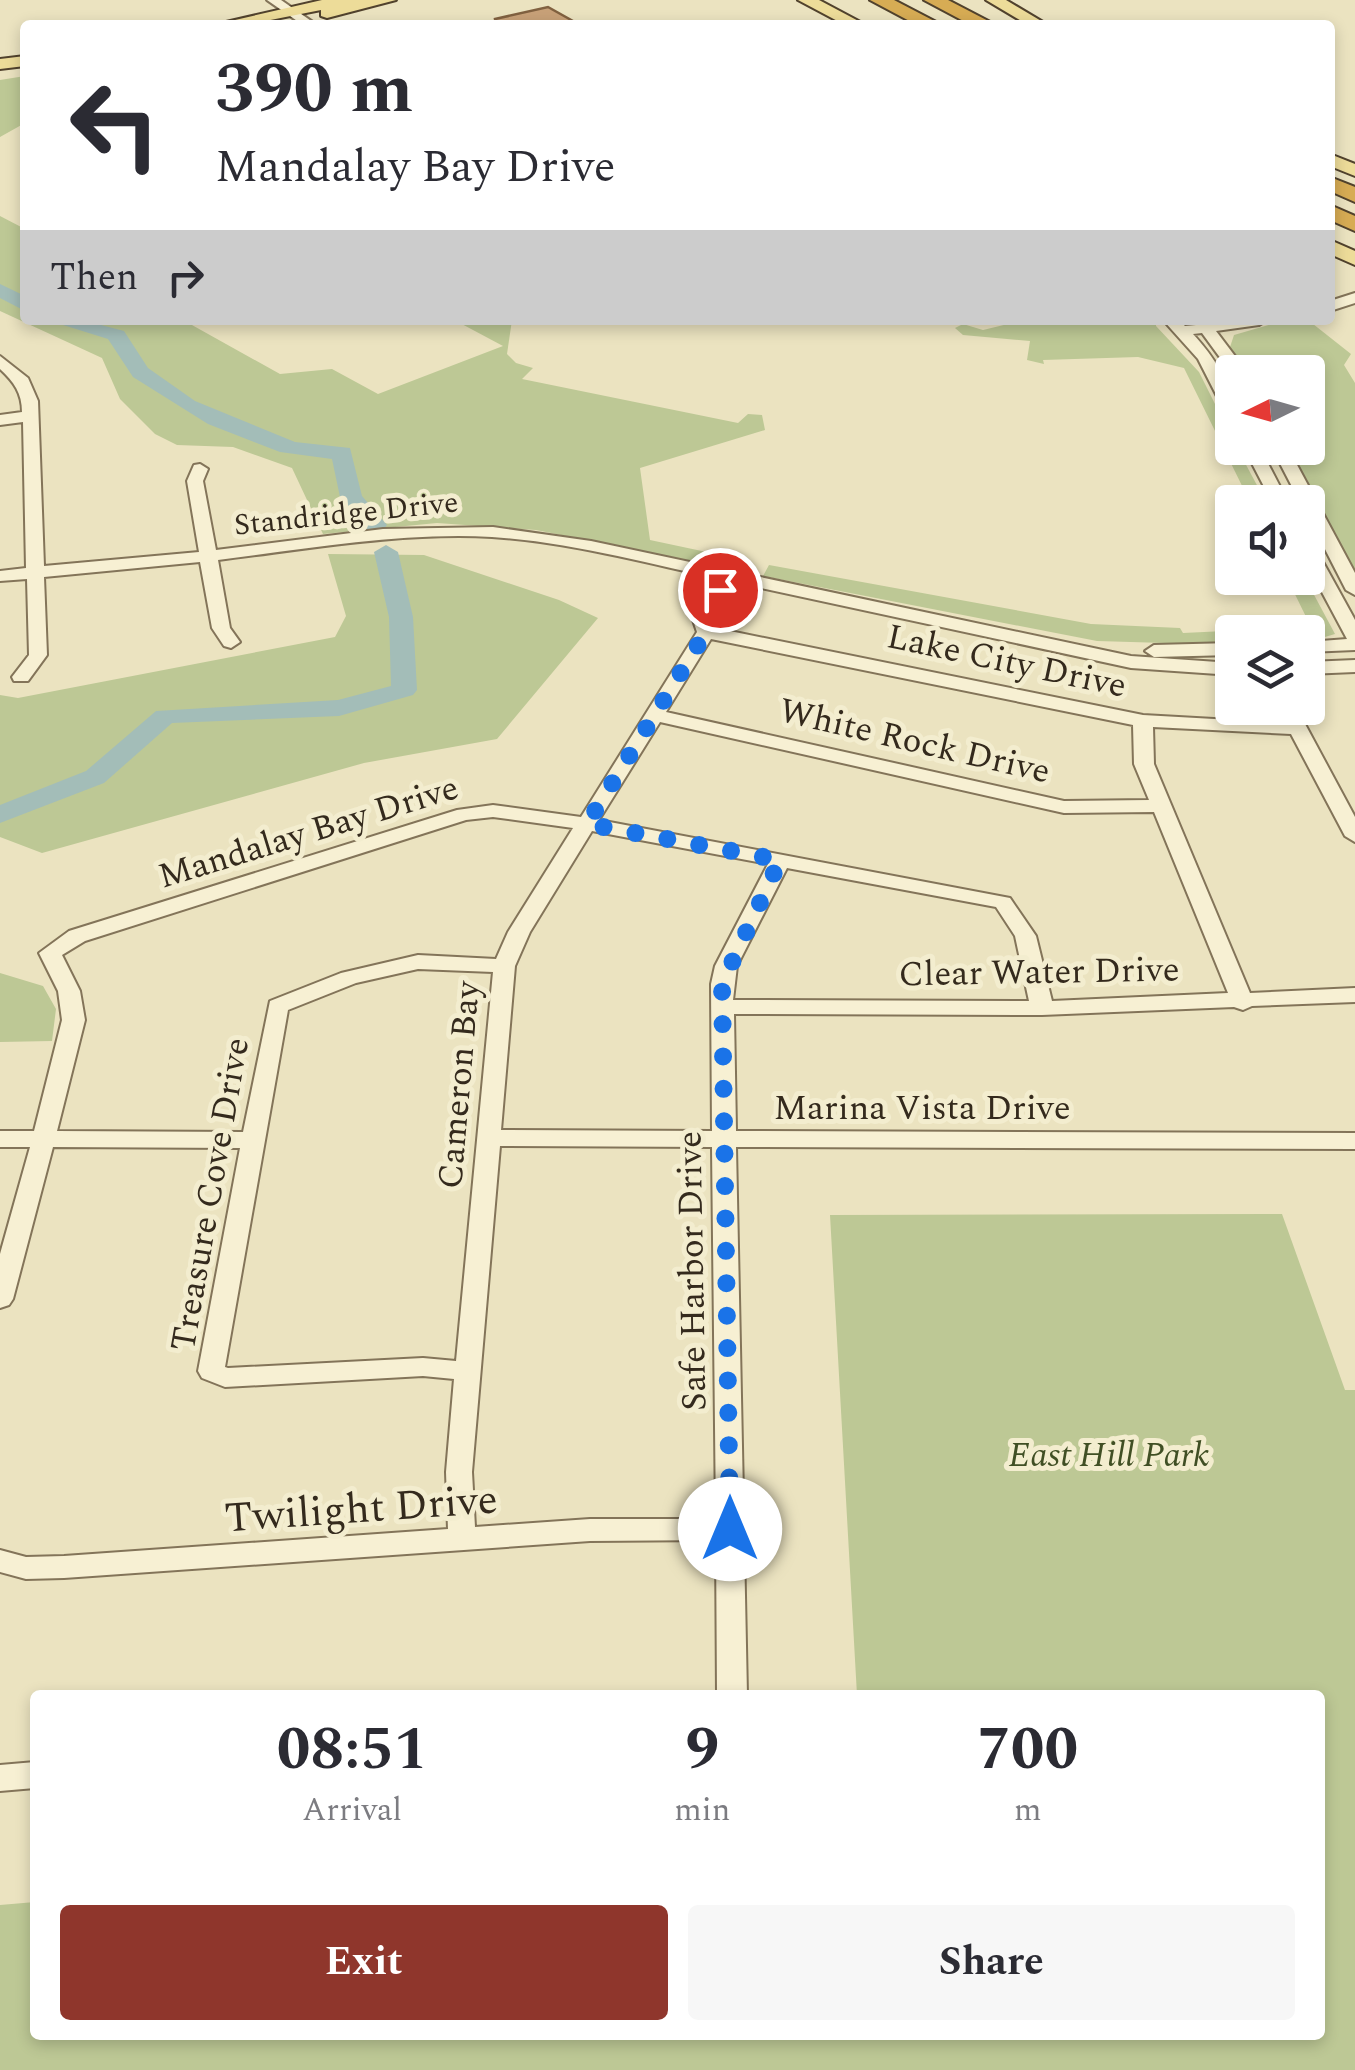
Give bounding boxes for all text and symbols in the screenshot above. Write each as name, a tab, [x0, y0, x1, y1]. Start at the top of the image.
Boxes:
text: 390 m	[215, 37, 413, 143]
icon: left	[50, 60, 180, 190]
text: Mandalay Bay Drive	[215, 133, 616, 202]
text: Then	[50, 249, 138, 307]
icon: right	[158, 250, 213, 305]
north arrow	[1215, 355, 1325, 465]
map controls	[1215, 355, 1325, 725]
street label: Standridge Drive	[232, 479, 461, 549]
button: sound	[1215, 485, 1325, 595]
pin	[678, 548, 763, 633]
icon: arrive	[693, 563, 748, 618]
street label: Lake City Drive	[882, 610, 1131, 713]
button: layers	[1215, 615, 1325, 725]
street label: White Rock Drive	[774, 685, 1055, 798]
street label: Mandalay Bay Drive	[152, 762, 465, 903]
street label: Clear Water Drive	[898, 944, 1180, 1001]
street label: Cameron Bay	[424, 978, 495, 1191]
street label: Treasure Cove Drive	[157, 1033, 264, 1355]
street label: Marina Vista Drive	[773, 1082, 1071, 1135]
street label: Safe Harbor Drive	[664, 1130, 721, 1411]
park label: East Hill Park	[1009, 1429, 1209, 1482]
street label: Twilight Drive	[222, 1469, 500, 1550]
position arrow	[678, 1477, 782, 1581]
text: 08:51	[277, 1704, 428, 1796]
text: 9	[686, 1704, 719, 1796]
text: 700	[977, 1704, 1078, 1796]
text: Arrival	[302, 1786, 402, 1835]
text: min	[674, 1786, 730, 1835]
text: m	[1014, 1786, 1041, 1835]
button: Exit	[60, 1905, 668, 2020]
button: Share	[688, 1905, 1295, 2020]

